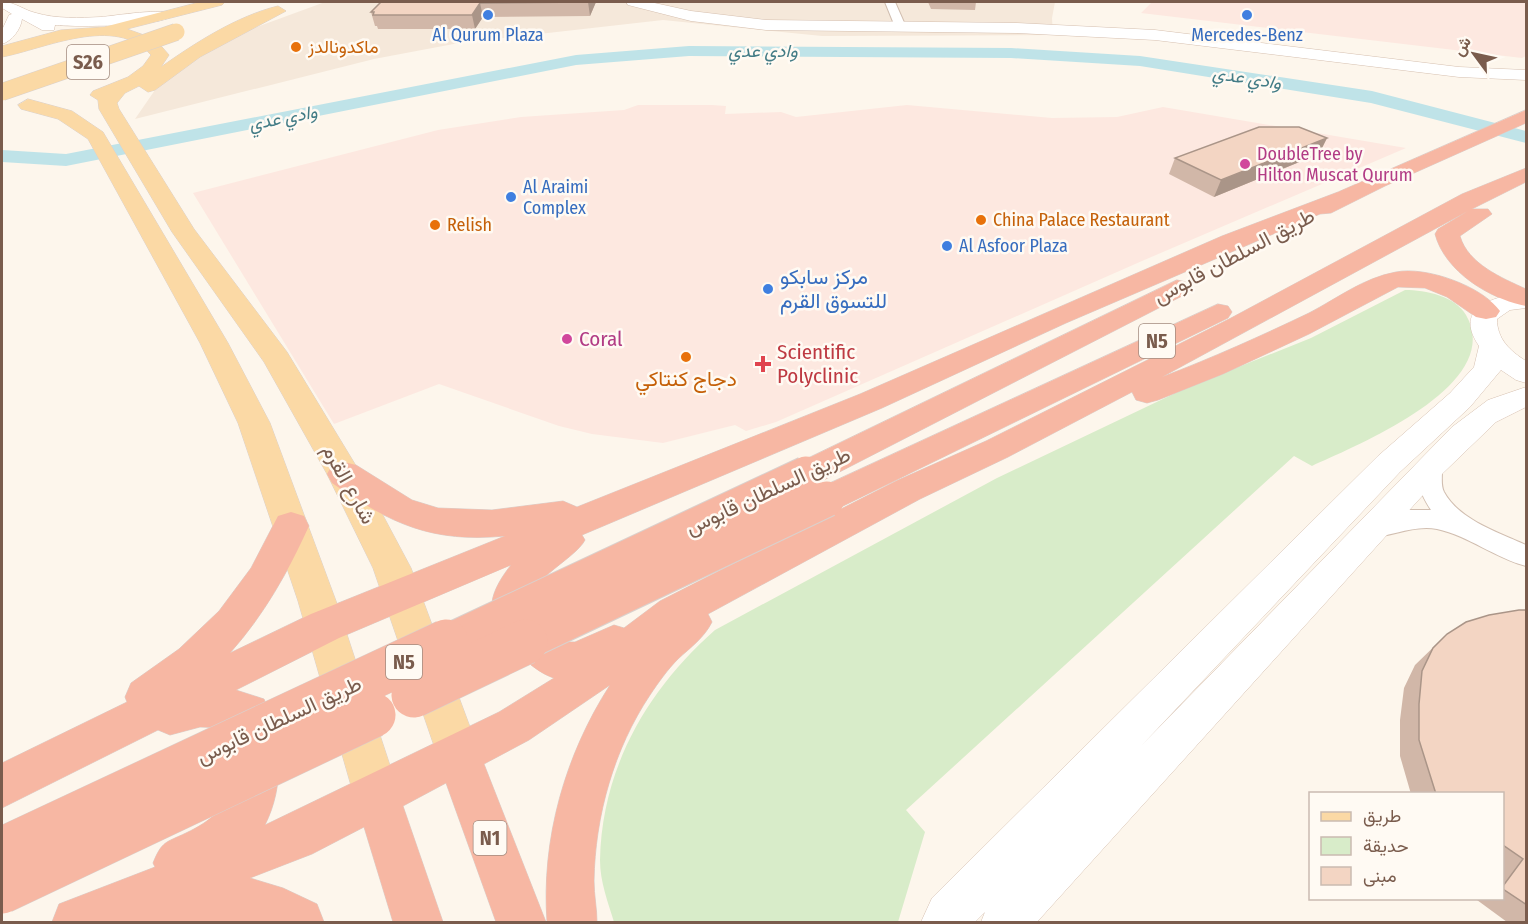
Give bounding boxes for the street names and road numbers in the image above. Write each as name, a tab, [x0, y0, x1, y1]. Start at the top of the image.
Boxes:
road number: S26	[67, 45, 109, 79]
street label: طريق السلطان قابوس	[1149, 202, 1319, 310]
road number: N5	[1139, 324, 1175, 358]
street label: شارع القرم	[316, 439, 382, 529]
street label: طريق السلطان قابوس	[681, 441, 855, 541]
road number: N5	[386, 645, 422, 679]
street label: طريق السلطان قابوس	[192, 670, 366, 770]
road number: N1	[474, 821, 506, 855]

